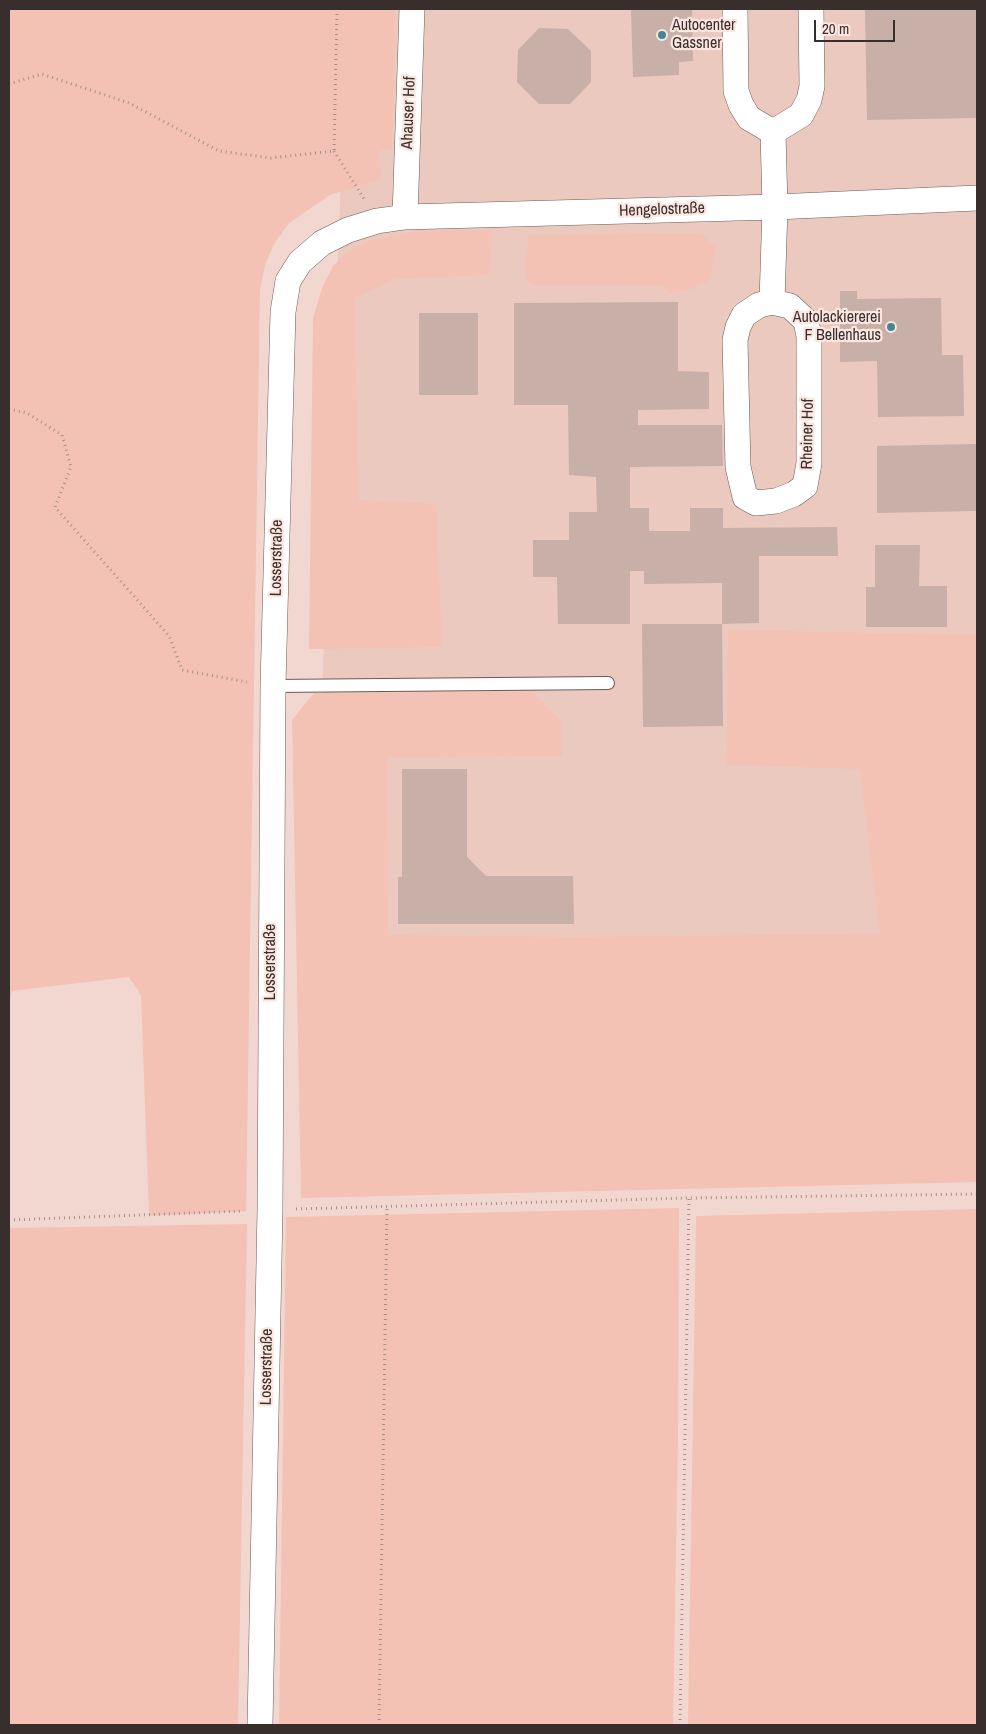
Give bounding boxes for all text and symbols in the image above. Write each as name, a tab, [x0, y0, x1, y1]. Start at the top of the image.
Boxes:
scale bar	[816, 10, 897, 42]
place label: Autocenter Gassner	[672, 16, 735, 54]
text: 20 m	[822, 18, 849, 39]
marker: Autocenter Gassner	[656, 29, 668, 41]
street label: Ahauser Hof	[398, 76, 420, 150]
street label: Hengelostraße	[619, 199, 705, 221]
place label: Autolackiererei F Bellenhaus	[793, 308, 881, 346]
marker: Autolackiererei F Bellenhaus	[885, 321, 897, 333]
street label: Rheiner Hof	[798, 398, 818, 470]
street label: Losserstraße	[267, 520, 287, 596]
street label: Losserstraße	[261, 924, 281, 1000]
street label: Losserstraße	[257, 1329, 277, 1405]

